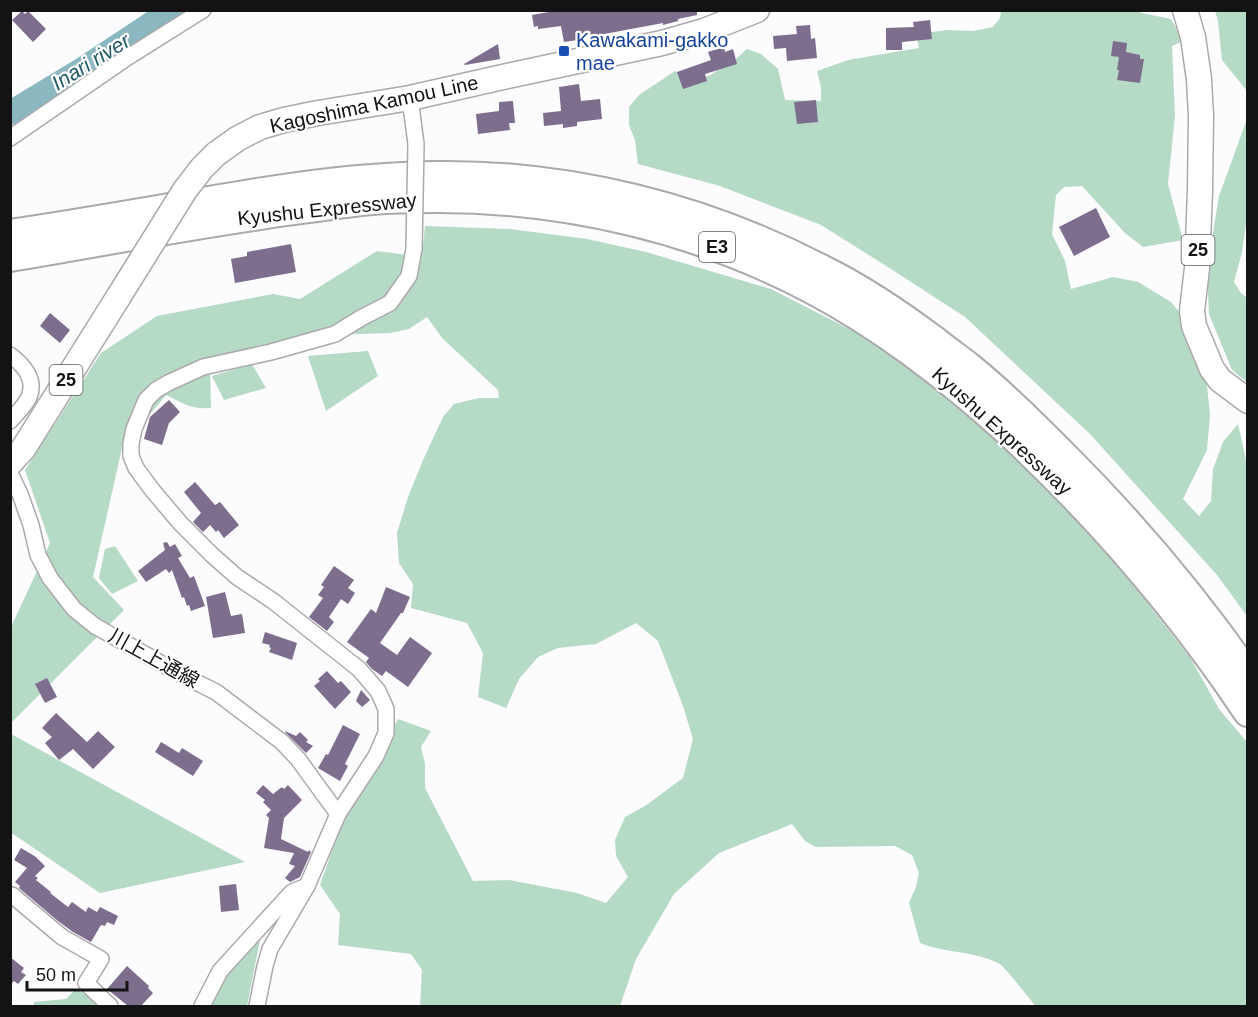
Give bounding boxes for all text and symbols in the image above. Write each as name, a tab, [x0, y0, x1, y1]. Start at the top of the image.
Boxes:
water label: Inari river	[48, 28, 135, 95]
place label: Kawakami-gakko mae	[576, 29, 728, 74]
marker: Kawakami-gakko mae	[557, 44, 571, 58]
street label: Kagoshima Kamou Line	[268, 71, 480, 137]
street label: Kyushu Expressway	[236, 189, 418, 229]
road number: E3	[699, 232, 735, 262]
road number: 25	[1182, 235, 1214, 265]
street label: Kyushu Expressway	[928, 363, 1076, 499]
road number: 25	[50, 365, 82, 395]
street label: 川上上通線	[105, 624, 203, 692]
scale bar	[27, 954, 128, 992]
text: 50 m	[36, 965, 76, 985]

